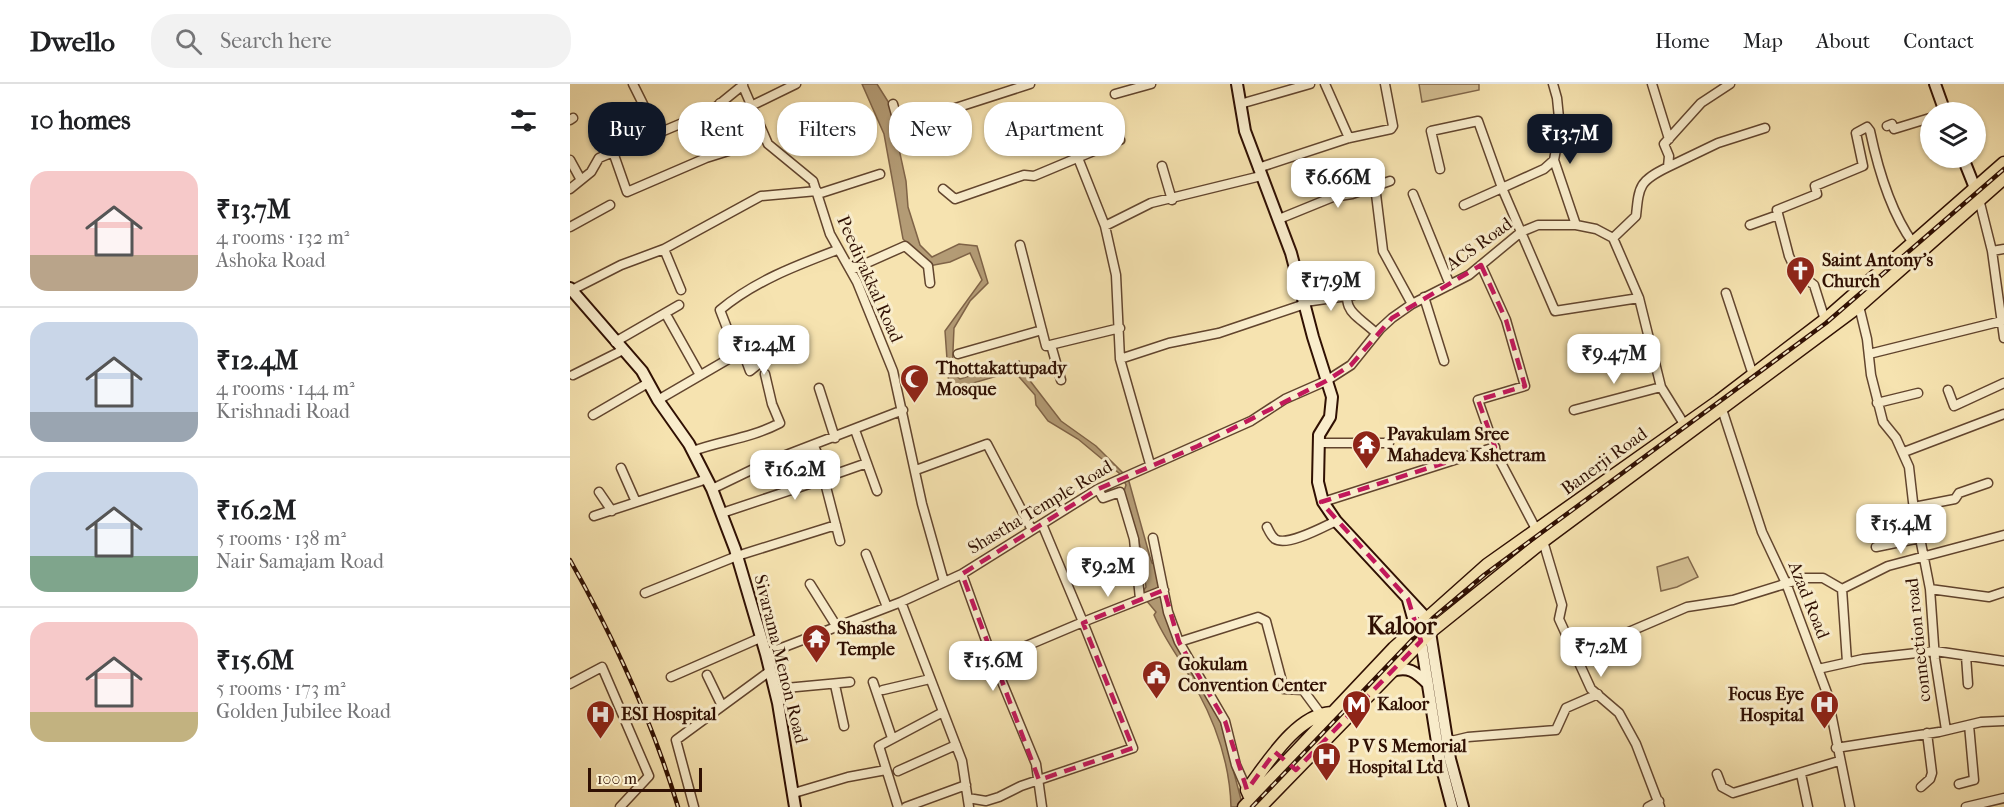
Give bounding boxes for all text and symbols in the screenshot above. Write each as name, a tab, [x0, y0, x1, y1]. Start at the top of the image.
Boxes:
search box	[151, 14, 571, 68]
text: Dwello	[30, 25, 115, 58]
icon: search	[172, 25, 205, 58]
text: Search here	[220, 28, 332, 54]
text: Home	[1655, 29, 1710, 53]
text: Map	[1743, 29, 1783, 53]
text: About	[1816, 29, 1870, 53]
text: Contact	[1903, 29, 1974, 53]
chip: Buy	[588, 102, 666, 156]
chip: Rent	[678, 102, 765, 156]
chip: Filters	[777, 102, 877, 156]
chip: New	[889, 102, 972, 156]
chip: Apartment	[984, 102, 1125, 156]
map controls	[1920, 102, 1986, 168]
button: layers	[1920, 102, 1986, 168]
icon: filters	[507, 104, 540, 137]
text: 10 homes	[30, 105, 131, 136]
pin: ₹13.7M	[1521, 114, 1619, 165]
text: ₹13.7M	[1541, 122, 1599, 145]
pin: ₹6.66M	[1289, 158, 1387, 209]
text: ₹6.66M	[1305, 166, 1371, 189]
text: ₹13.7M	[216, 194, 291, 225]
icon: home	[78, 195, 150, 267]
street label: Peediyakkal Road	[832, 213, 907, 346]
street label: ACS Road	[1441, 213, 1517, 276]
text: 4 rooms · 132 m²	[216, 226, 349, 249]
text: Ashoka Road	[216, 249, 326, 272]
place label: Saint Antony's Church	[1822, 250, 1934, 292]
church icon: Saint Antony's Church	[1785, 254, 1817, 296]
pin: ₹17.9M	[1282, 261, 1380, 312]
text: ₹17.9M	[1301, 269, 1361, 292]
pin: ₹12.4M	[715, 325, 813, 376]
text: ₹12.4M	[732, 333, 796, 356]
pin: ₹9.47M	[1565, 334, 1663, 385]
text: ₹9.47M	[1581, 342, 1647, 365]
text: ₹12.4M	[216, 345, 298, 376]
icon: home	[78, 346, 150, 418]
place label: Thottakattupady Mosque	[935, 358, 1068, 400]
mosque icon: Thottakattupady Mosque	[899, 362, 931, 404]
text: 4 rooms · 144 m²	[216, 377, 355, 400]
text: Krishnadi Road	[216, 400, 350, 423]
street label: Banerji Road	[1557, 423, 1652, 500]
place label: Pavakulam Sree Mahadeva Kshetram	[1386, 424, 1547, 466]
temple icon: Pavakulam Sree Mahadeva Kshetram	[1350, 428, 1382, 470]
pin: ₹16.2M	[746, 450, 844, 501]
street label: Shastha Temple Road	[964, 456, 1116, 559]
text: ₹16.2M	[764, 458, 826, 481]
text: ₹16.2M	[216, 495, 296, 526]
icon: home	[78, 496, 150, 568]
pin: ₹15.4M	[1852, 504, 1950, 555]
text: ₹15.4M	[1870, 512, 1932, 535]
text: 5 rooms · 138 m²	[216, 527, 346, 550]
pin: ₹9.2M	[1066, 547, 1150, 598]
text: Nair Samajam Road	[216, 550, 384, 573]
text: ₹9.2M	[1081, 555, 1135, 578]
street label: Azad Road	[1783, 557, 1834, 642]
street label: Sivarama Menon Road	[749, 572, 812, 746]
street label: connection road	[1902, 577, 1935, 703]
district label: Kaloor	[1367, 612, 1438, 640]
place label: Shastha Temple	[836, 618, 897, 660]
temple icon: Shastha Temple	[800, 622, 832, 664]
pin: ₹7.2M	[1559, 627, 1643, 678]
text: ₹7.2M	[1574, 635, 1628, 658]
pin: ₹15.6M	[944, 641, 1042, 692]
text: ₹15.6M	[216, 645, 294, 676]
icon: home	[78, 646, 150, 718]
text: ₹15.6M	[963, 649, 1023, 672]
place label: Gokulam Convention Center	[1178, 654, 1327, 696]
public building icon: Gokulam Convention Center	[1141, 658, 1173, 700]
text: 5 rooms · 173 m²	[216, 677, 346, 700]
place label: Focus Eye Hospital	[1727, 684, 1805, 726]
metro station icon: Kaloor	[1340, 688, 1372, 730]
hospital icon: Focus Eye Hospital	[1809, 688, 1841, 730]
place label: Kaloor	[1377, 694, 1430, 715]
hospital icon: ESI Hospital	[584, 698, 616, 740]
text: Golden Jubilee Road	[216, 700, 391, 723]
place label: ESI Hospital	[621, 704, 718, 725]
place label: P V S Memorial Hospital Ltd	[1348, 736, 1468, 778]
hospital icon: P V S Memorial Hospital Ltd	[1311, 740, 1343, 782]
scale bar	[588, 765, 702, 792]
text: 100 m	[597, 769, 637, 788]

